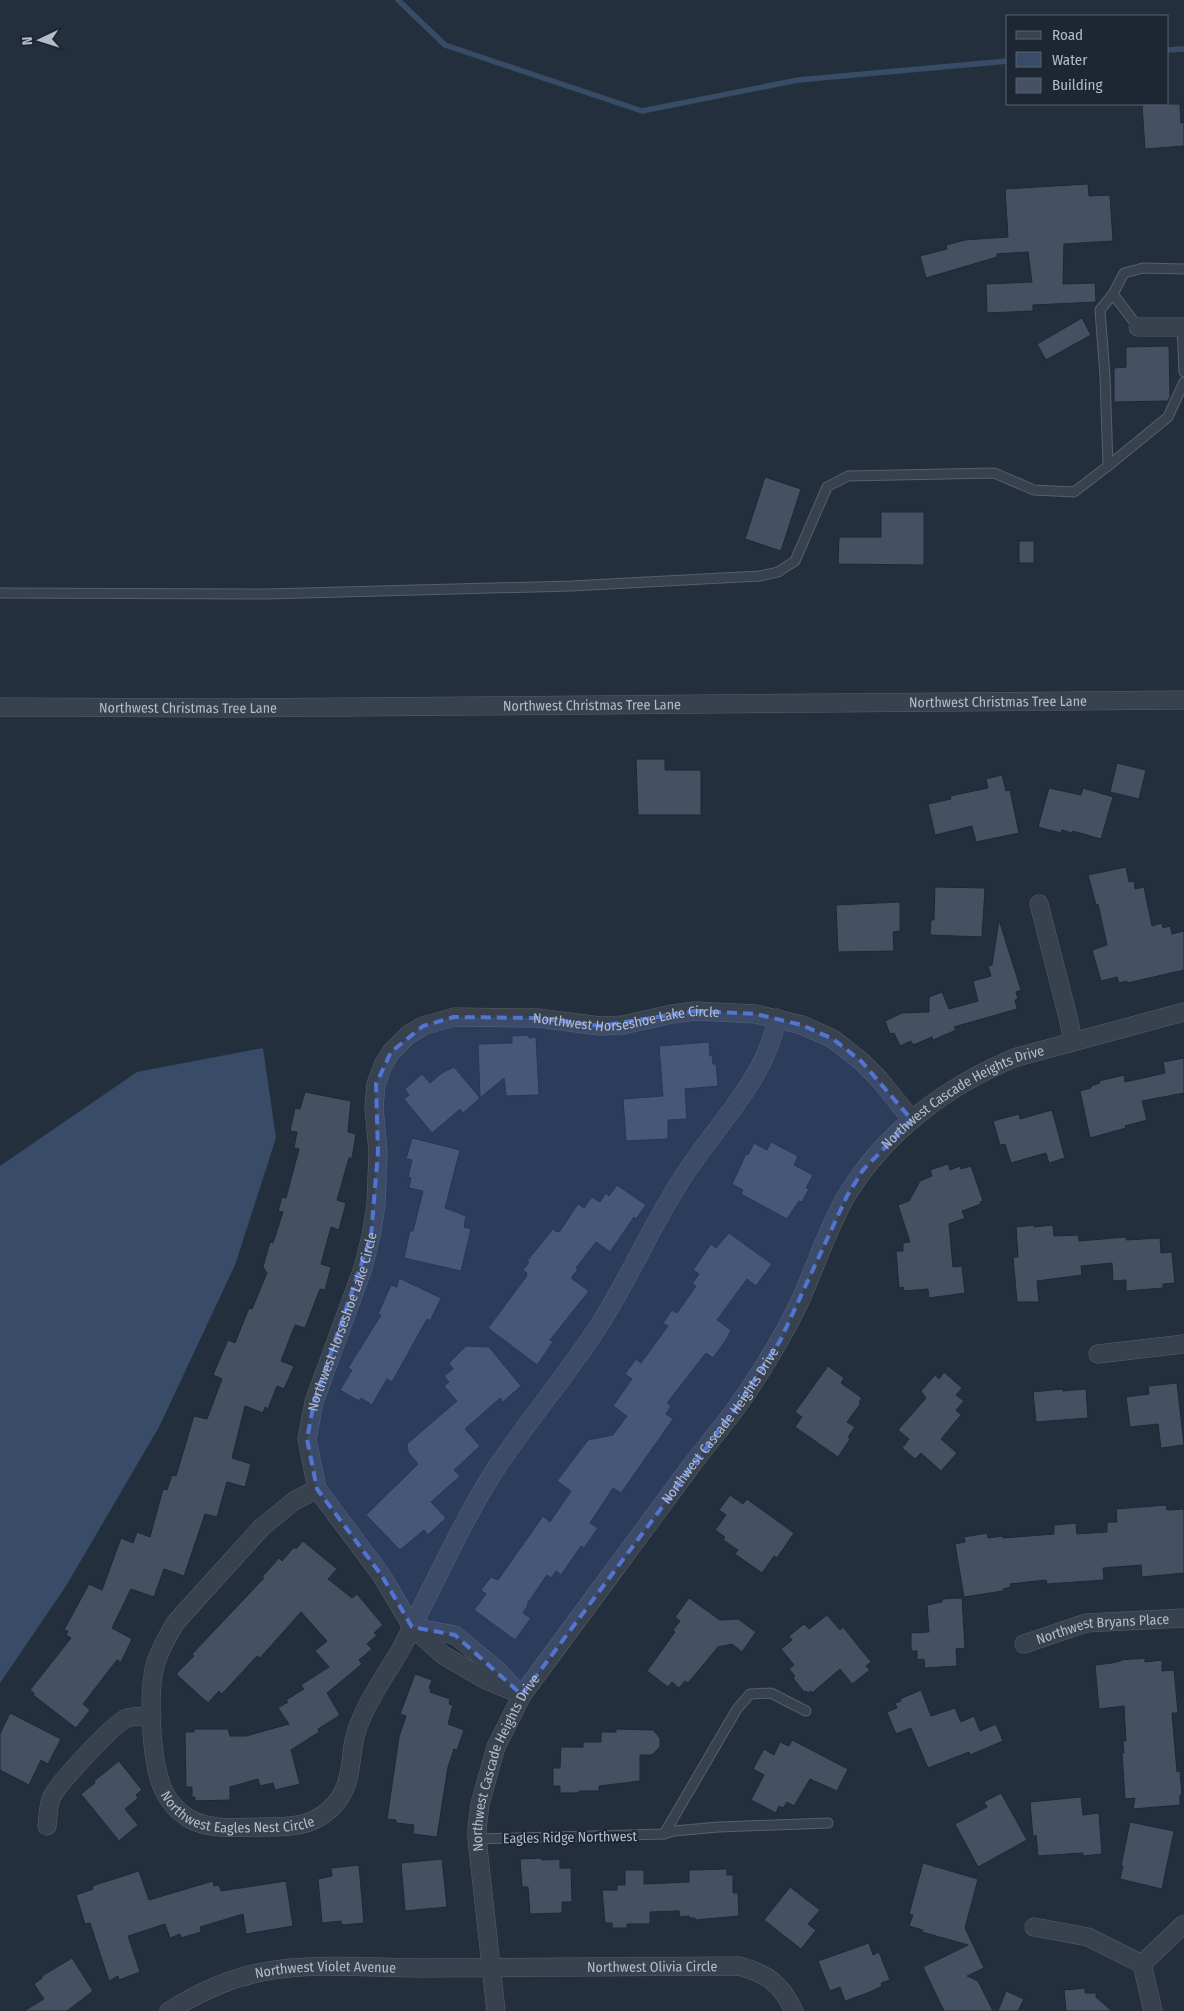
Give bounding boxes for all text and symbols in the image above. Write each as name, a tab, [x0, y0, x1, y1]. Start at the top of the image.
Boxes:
north arrow	[15, 15, 65, 65]
legend	[1006, 15, 1169, 105]
text: Road	[1052, 26, 1083, 44]
text: N	[19, 36, 36, 46]
text: Water	[1052, 51, 1088, 69]
text: Building	[1052, 76, 1103, 94]
street label: Northwest Christmas Tree Lane	[909, 693, 1087, 711]
street label: Northwest Christmas Tree Lane	[503, 696, 681, 715]
street label: Northwest Christmas Tree Lane	[99, 699, 277, 717]
street label: Northwest Horseshoe Lake Circle	[533, 1003, 720, 1035]
street label: Northwest Cascade Heights Drive	[878, 1042, 1046, 1153]
street label: Northwest Horseshoe Lake Circle	[304, 1231, 380, 1413]
street label: Northwest Cascade Heights Drive	[658, 1344, 783, 1507]
street label: Northwest Bryans Place	[1034, 1611, 1170, 1648]
street label: Northwest Cascade Heights Drive	[469, 1671, 544, 1853]
street label: Northwest Eagles Nest Circle	[157, 1788, 317, 1837]
street label: Eagles Ridge Northwest	[503, 1828, 638, 1847]
street label: Northwest Violet Avenue	[254, 1958, 396, 1982]
street label: Northwest Olivia Circle	[587, 1958, 718, 1976]

